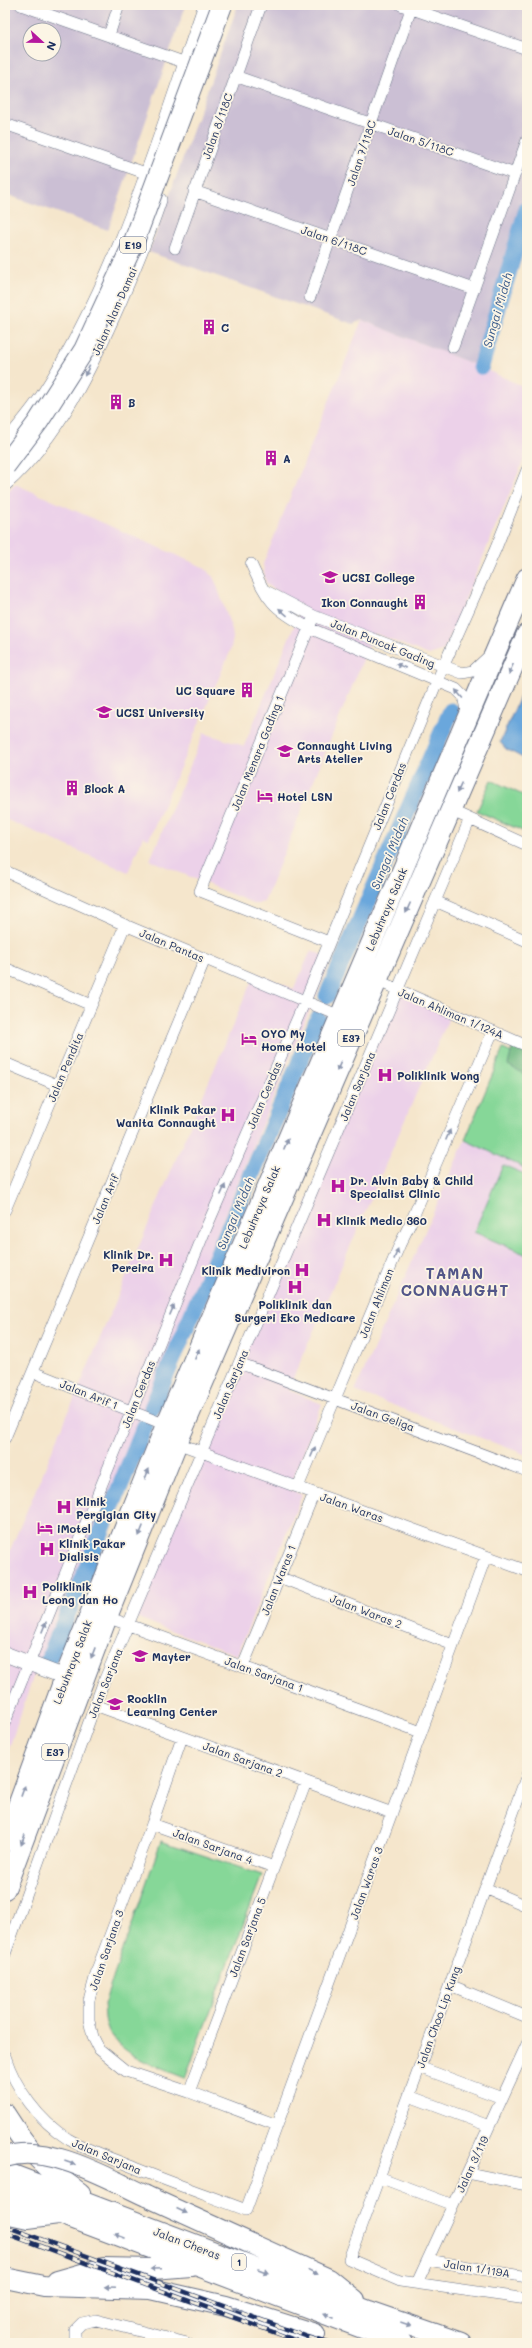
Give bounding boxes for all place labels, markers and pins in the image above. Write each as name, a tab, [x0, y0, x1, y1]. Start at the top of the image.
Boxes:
building icon: C	[200, 318, 218, 336]
place label: C	[221, 320, 229, 335]
building icon: B	[107, 393, 125, 411]
place label: B	[128, 395, 135, 410]
building icon: A	[262, 449, 280, 467]
place label: A	[283, 451, 291, 466]
school or university icon: UCSI College	[321, 568, 339, 586]
place label: UCSI College	[342, 570, 415, 585]
building icon: Ikon Connaught	[411, 593, 429, 611]
place label: Ikon Connaught	[321, 595, 408, 610]
building icon: UC Square	[238, 681, 256, 699]
place label: UC Square	[176, 683, 235, 698]
school or university icon: UCSI University	[95, 703, 113, 721]
place label: UCSI University	[116, 705, 205, 720]
place label: Connaught Living Arts Atelier	[297, 738, 392, 766]
school or university icon: Connaught Living Arts Atelier	[276, 742, 294, 760]
building icon: Block A	[63, 779, 81, 797]
place label: Block A	[84, 781, 126, 796]
hotel icon: Hotel LSN	[256, 787, 274, 805]
place label: Hotel LSN	[277, 789, 333, 804]
place label: OYO My Home Hotel	[261, 1026, 326, 1054]
hotel icon: OYO My Home Hotel	[240, 1030, 258, 1048]
hospital icon: Poliklinik Wong	[376, 1066, 394, 1084]
place label: Poliklinik Wong	[397, 1068, 480, 1083]
place label: Klinik Pakar Wanita Connaught	[116, 1102, 216, 1130]
hospital icon: Klinik Pakar Wanita Connaught	[219, 1106, 237, 1124]
place label: Dr. Alvin Baby & Child Specialist Clinic	[350, 1173, 473, 1201]
hospital icon: Dr. Alvin Baby & Child Specialist Clinic	[329, 1177, 347, 1195]
hospital icon: Klinik Medic 360	[315, 1211, 333, 1229]
place label: Klinik Medic 360	[336, 1213, 427, 1228]
place label: Klinik Dr. Pereira	[103, 1247, 154, 1275]
hospital icon: Klinik Dr. Pereira	[157, 1251, 175, 1269]
hospital icon: Klinik Mediviron	[293, 1261, 311, 1279]
place label: Klinik Mediviron	[202, 1263, 290, 1278]
hospital icon: Poliklinik dan Surgeri Eko Medicare	[286, 1278, 304, 1296]
place label: Poliklinik dan Surgeri Eko Medicare	[235, 1297, 356, 1325]
place label: Klinik Pergigian City	[76, 1494, 156, 1522]
hospital icon: Klinik Pergigian City	[55, 1498, 73, 1516]
hotel icon: iMotel	[36, 1519, 54, 1537]
place label: iMotel	[57, 1521, 91, 1536]
place label: Klinik Pakar Dialisis	[59, 1536, 126, 1564]
hospital icon: Klinik Pakar Dialisis	[38, 1540, 56, 1558]
place label: Poliklinik Leong dan Ho	[42, 1579, 118, 1607]
hospital icon: Poliklinik Leong dan Ho	[21, 1583, 39, 1601]
school or university icon: Mayter	[131, 1647, 149, 1665]
place label: Mayter	[152, 1649, 191, 1664]
place label: Rocklin Learning Center	[127, 1691, 218, 1719]
school or university icon: Rocklin Learning Center	[106, 1695, 124, 1713]

